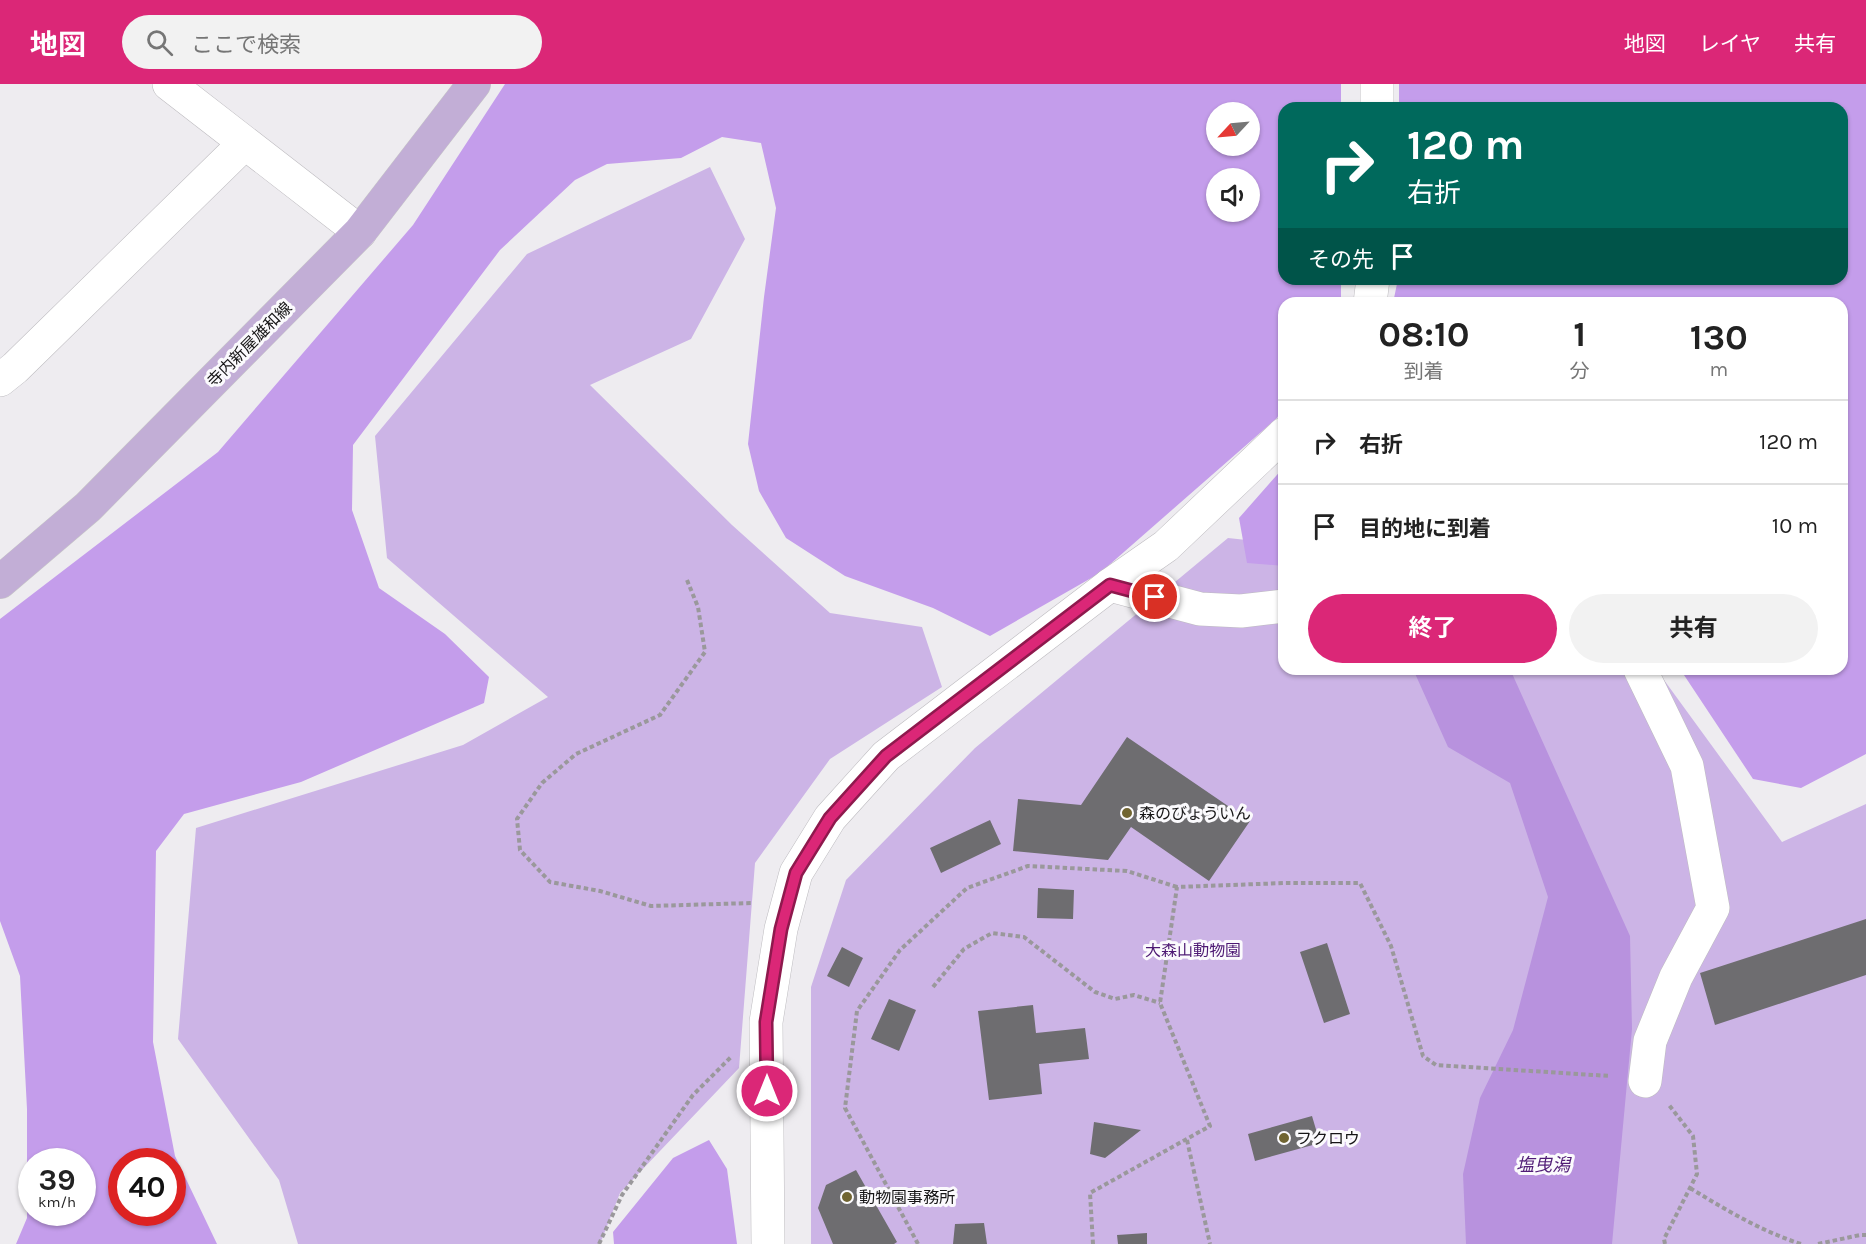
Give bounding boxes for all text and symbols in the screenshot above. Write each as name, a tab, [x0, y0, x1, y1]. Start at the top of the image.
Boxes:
search box	[122, 15, 542, 69]
icon: search	[143, 26, 176, 59]
text: 地図	[30, 28, 86, 61]
text: ここで検索	[191, 32, 301, 58]
text: 地図	[1624, 32, 1666, 56]
text: レイヤ	[1699, 32, 1761, 56]
text: 共有	[1794, 32, 1836, 56]
north arrow	[1206, 102, 1260, 156]
map controls	[1206, 102, 1260, 222]
text: 120 m	[1407, 120, 1524, 170]
icon: right	[1308, 126, 1386, 204]
button: sound	[1206, 168, 1260, 222]
text: 右折	[1407, 177, 1461, 209]
icon: arrive	[1386, 240, 1419, 273]
text: その先	[1308, 247, 1374, 273]
street label: 寺内新屋雄和線	[203, 298, 296, 391]
text: 08:10	[1378, 313, 1470, 355]
text: 1	[1573, 313, 1586, 355]
text: 130	[1690, 316, 1748, 358]
text: m	[1709, 358, 1728, 381]
text: 到着	[1404, 360, 1444, 383]
text: 分	[1570, 360, 1590, 383]
icon: right	[1308, 426, 1341, 459]
text: 120 m	[1759, 429, 1818, 455]
text: 右折	[1359, 432, 1403, 458]
icon: arrive	[1308, 510, 1341, 543]
text: 10 m	[1772, 513, 1818, 539]
text: 目的地に到着	[1359, 516, 1491, 542]
pin	[1129, 571, 1180, 622]
icon: arrive	[1138, 580, 1171, 613]
button: 終了	[1308, 594, 1557, 663]
button: 共有	[1569, 594, 1818, 663]
place label: 森のびょういん	[1139, 804, 1251, 823]
marker: 森のびょういん	[1120, 806, 1134, 820]
park label: 大森山動物園	[1145, 941, 1241, 960]
position arrow	[735, 1059, 799, 1123]
place label: フクロウ	[1296, 1129, 1360, 1148]
marker: フクロウ	[1277, 1131, 1291, 1145]
speed limit sign: 40	[108, 1148, 186, 1226]
water label: 塩曳潟	[1516, 1154, 1572, 1176]
text: 39	[39, 1162, 75, 1198]
place label: 動物園事務所	[859, 1188, 955, 1207]
marker: 動物園事務所	[840, 1190, 854, 1204]
text: km/h	[38, 1193, 76, 1211]

